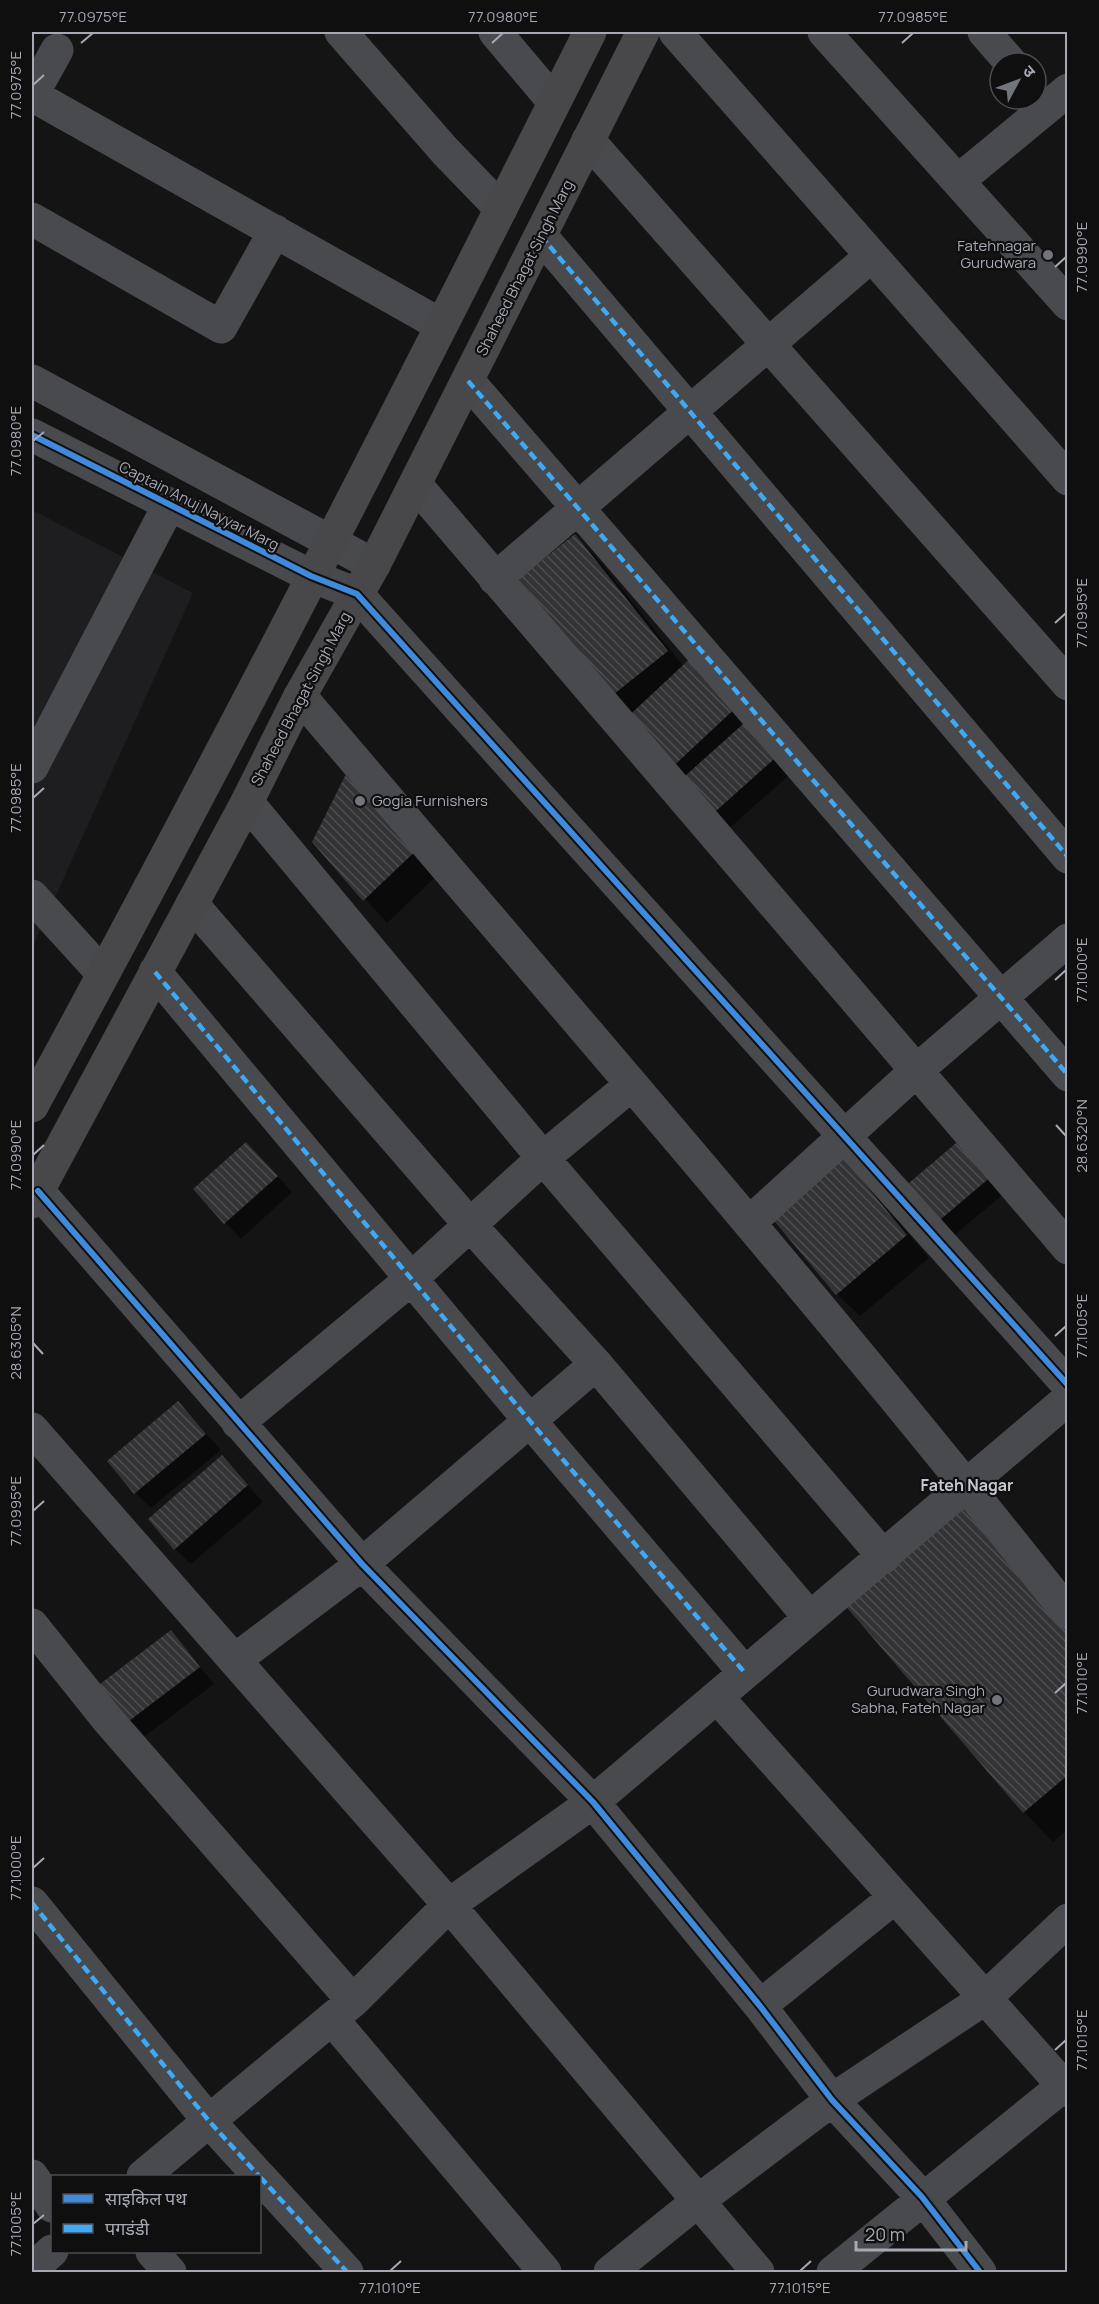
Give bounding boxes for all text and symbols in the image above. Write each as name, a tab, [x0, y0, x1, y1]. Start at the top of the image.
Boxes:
text: 77.0975°E	[59, 6, 127, 27]
text: 77.0980°E	[468, 6, 538, 27]
text: 77.0985°E	[878, 6, 948, 27]
text: 77.0975°E	[5, 51, 26, 119]
north arrow	[988, 51, 1048, 111]
text: उ	[1018, 60, 1041, 82]
street label: Shaheed Bhagat Singh Marg	[471, 176, 578, 359]
text: 77.0990°E	[1071, 222, 1092, 292]
place label: Fatehnagar Gurudwara	[957, 235, 1037, 273]
marker: Fatehnagar Gurudwara	[1041, 248, 1055, 262]
text: 77.0980°E	[5, 406, 26, 476]
street label: Captain Anuj Nayyar Marg	[116, 456, 283, 555]
text: 77.0995°E	[1071, 578, 1092, 648]
street label: Shaheed Bhagat Singh Marg	[246, 608, 356, 790]
text: 77.0985°E	[5, 763, 26, 833]
place label: Gogia Furnishers	[372, 790, 488, 811]
marker: Gogia Furnishers	[353, 794, 367, 808]
text: 77.1000°E	[1071, 937, 1092, 1003]
text: 28.6320°N	[1071, 1099, 1092, 1173]
text: 77.0990°E	[5, 1120, 26, 1190]
text: 77.1005°E	[1071, 1294, 1092, 1358]
text: 28.6305°N	[5, 1306, 26, 1380]
district label: Fateh Nagar	[921, 1474, 1013, 1496]
text: 77.0995°E	[5, 1476, 26, 1546]
text: 77.1010°E	[1071, 1652, 1092, 1714]
place label: Gurudwara Singh Sabha, Fateh Nagar	[851, 1680, 986, 1718]
marker: Gurudwara Singh Sabha, Fateh Nagar	[990, 1693, 1004, 1707]
text: 77.1000°E	[5, 1835, 26, 1901]
text: 77.1015°E	[1071, 2009, 1092, 2071]
legend	[51, 2175, 261, 2253]
text: साइकिल पथ	[105, 2186, 187, 2210]
text: 77.1005°E	[5, 2192, 26, 2256]
scale bar	[856, 2214, 966, 2252]
text: पगडंडी	[105, 2216, 150, 2240]
text: 20 m	[865, 2222, 905, 2246]
text: 77.1010°E	[359, 2277, 421, 2298]
text: 77.1015°E	[769, 2277, 831, 2298]

